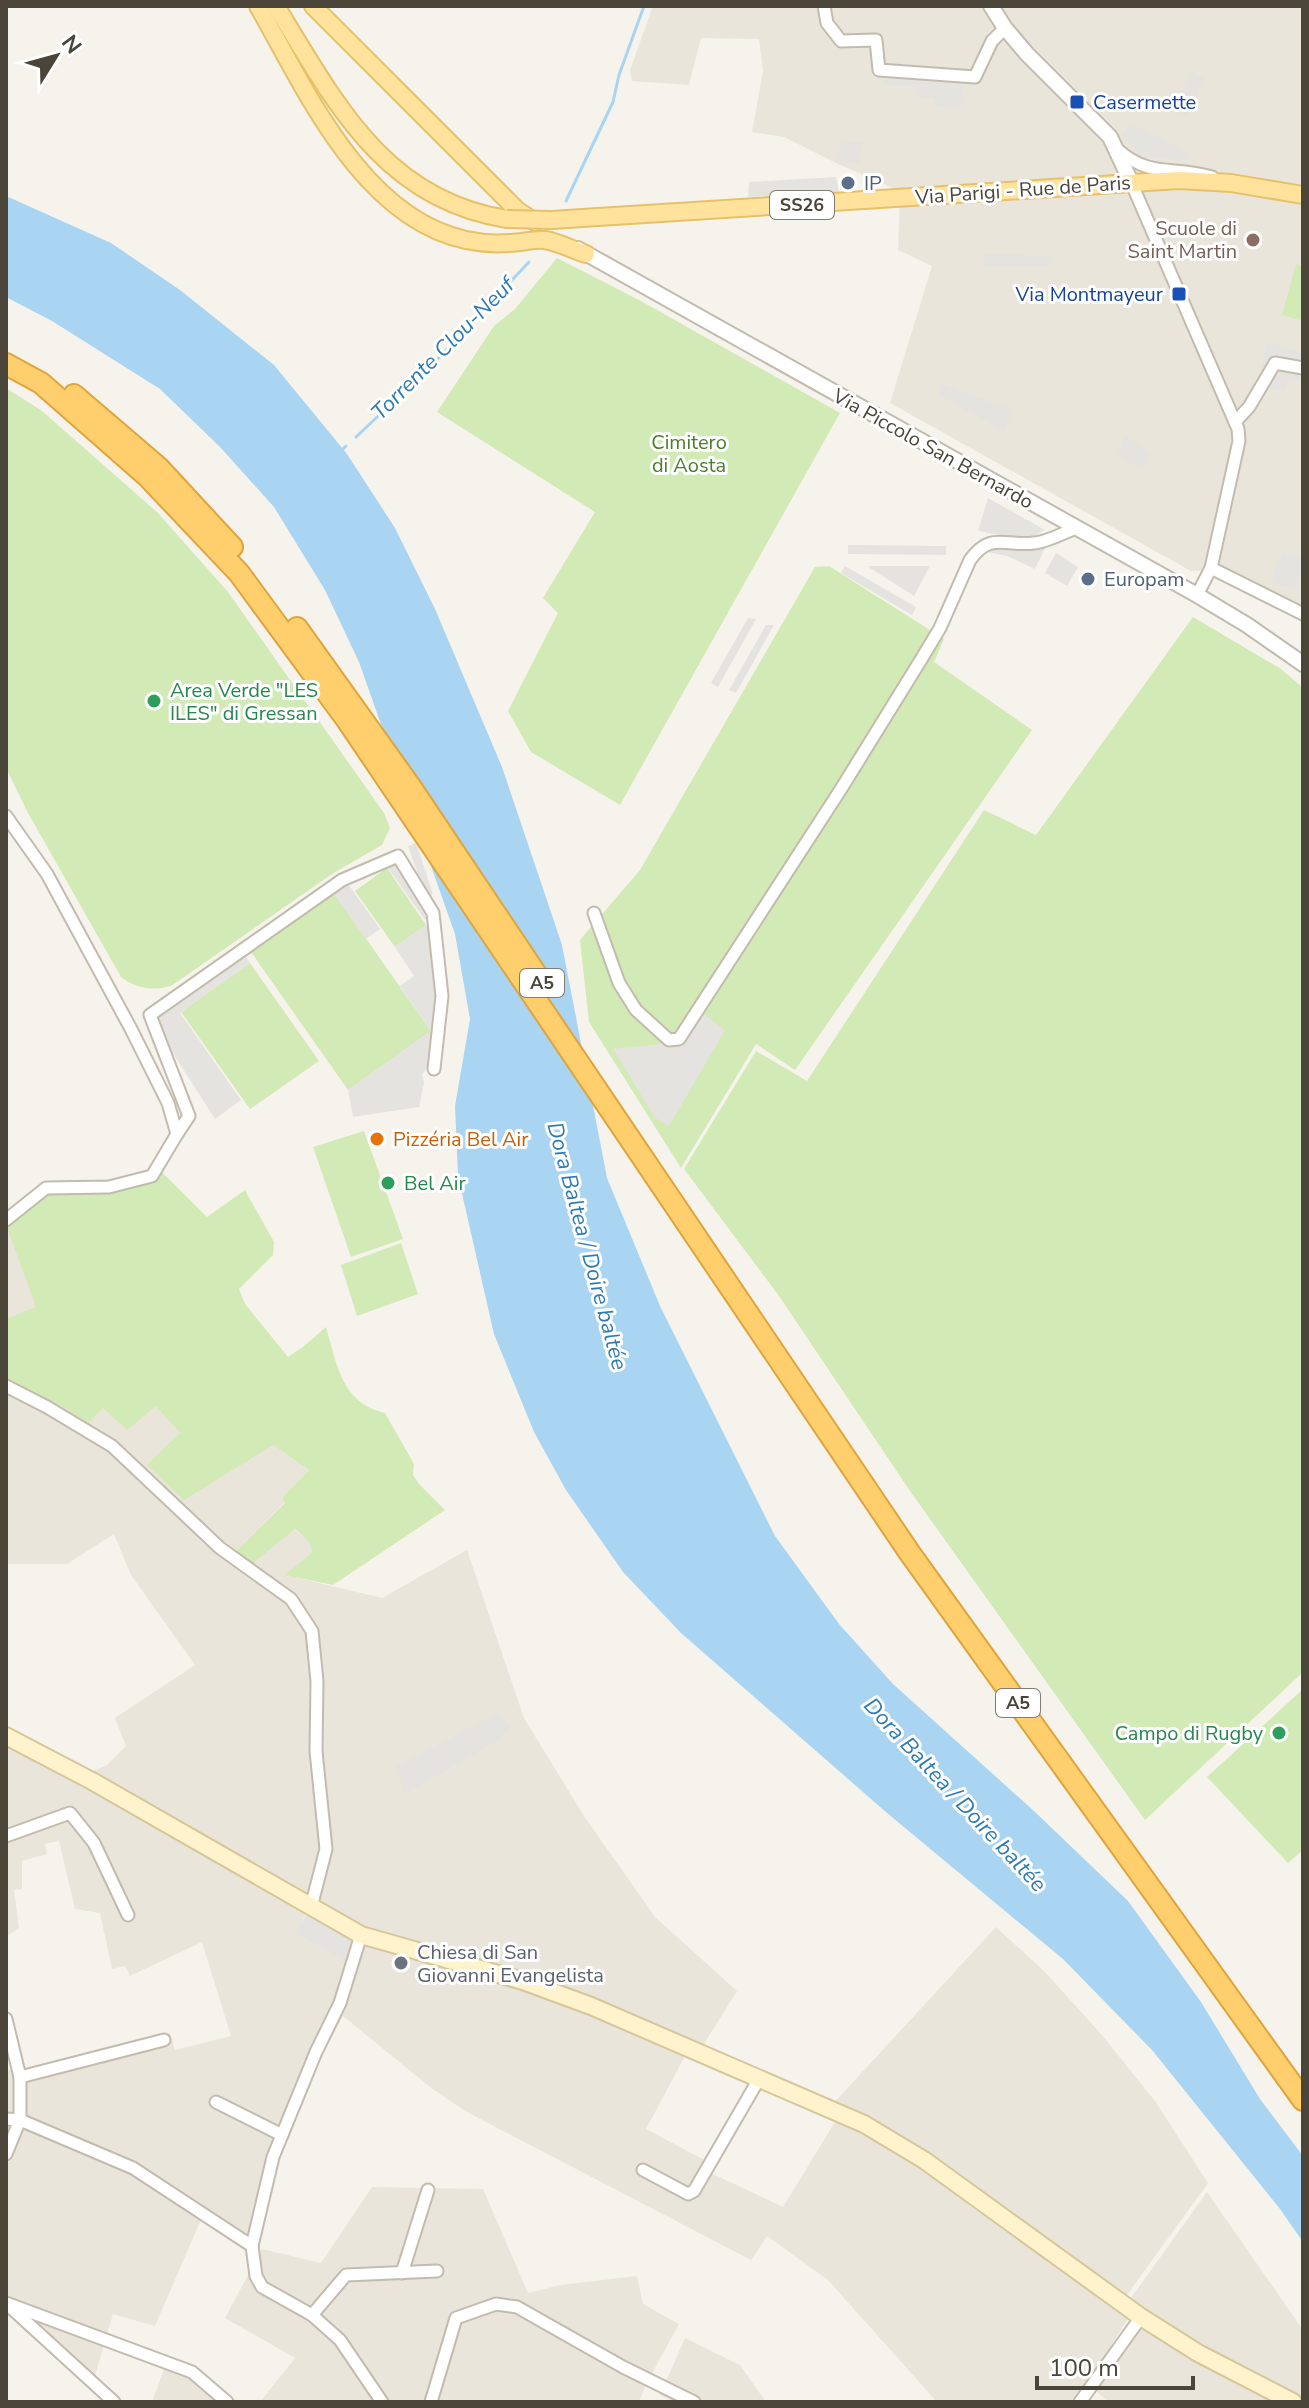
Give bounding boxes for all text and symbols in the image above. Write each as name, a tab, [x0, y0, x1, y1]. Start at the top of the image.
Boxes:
north arrow	[16, 16, 96, 96]
text: N	[54, 29, 88, 60]
place label: Casermette	[1093, 89, 1196, 116]
marker: Casermette	[1068, 93, 1086, 111]
street label: Via Parigi - Rue de Paris	[913, 169, 1132, 211]
place label: IP	[864, 170, 882, 197]
marker: IP	[839, 174, 857, 192]
road number: SS26	[770, 191, 834, 219]
place label: Scuole di Saint Martin	[1128, 215, 1237, 265]
marker: Scuole di Saint Martin	[1244, 231, 1262, 249]
water label: Torrente Clou-Neuf	[365, 269, 523, 427]
place label: Via Montmayeur	[1014, 281, 1163, 308]
marker: Via Montmayeur	[1170, 285, 1188, 303]
street label: Via Piccolo San Bernardo	[827, 382, 1038, 515]
park label: Cimitero di Aosta	[651, 429, 727, 479]
place label: Europam	[1104, 566, 1184, 593]
marker: Europam	[1079, 570, 1097, 588]
place label: Area Verde "LES ILES" di Gressan	[170, 677, 318, 727]
marker: Area Verde "LES ILES" di Gressan	[145, 692, 163, 710]
road number: A5	[520, 969, 564, 997]
water label: Dora Baltea / Doire baltée	[539, 1119, 635, 1374]
place label: Pizzéria Bel Air	[393, 1126, 528, 1153]
marker: Pizzéria Bel Air	[368, 1130, 386, 1148]
place label: Bel Air	[404, 1170, 466, 1197]
marker: Bel Air	[379, 1174, 397, 1192]
road number: A5	[996, 1689, 1040, 1717]
water label: Dora Baltea / Doire baltée	[857, 1691, 1053, 1899]
place label: Campo di Rugby	[1115, 1720, 1264, 1747]
marker: Campo di Rugby	[1270, 1724, 1288, 1742]
place label: Chiesa di San Giovanni Evangelista	[417, 1939, 604, 1989]
marker: Chiesa di San Giovanni Evangelista	[392, 1954, 410, 1972]
scale bar	[1037, 2340, 1193, 2390]
text: 100 m	[1049, 2352, 1119, 2384]

